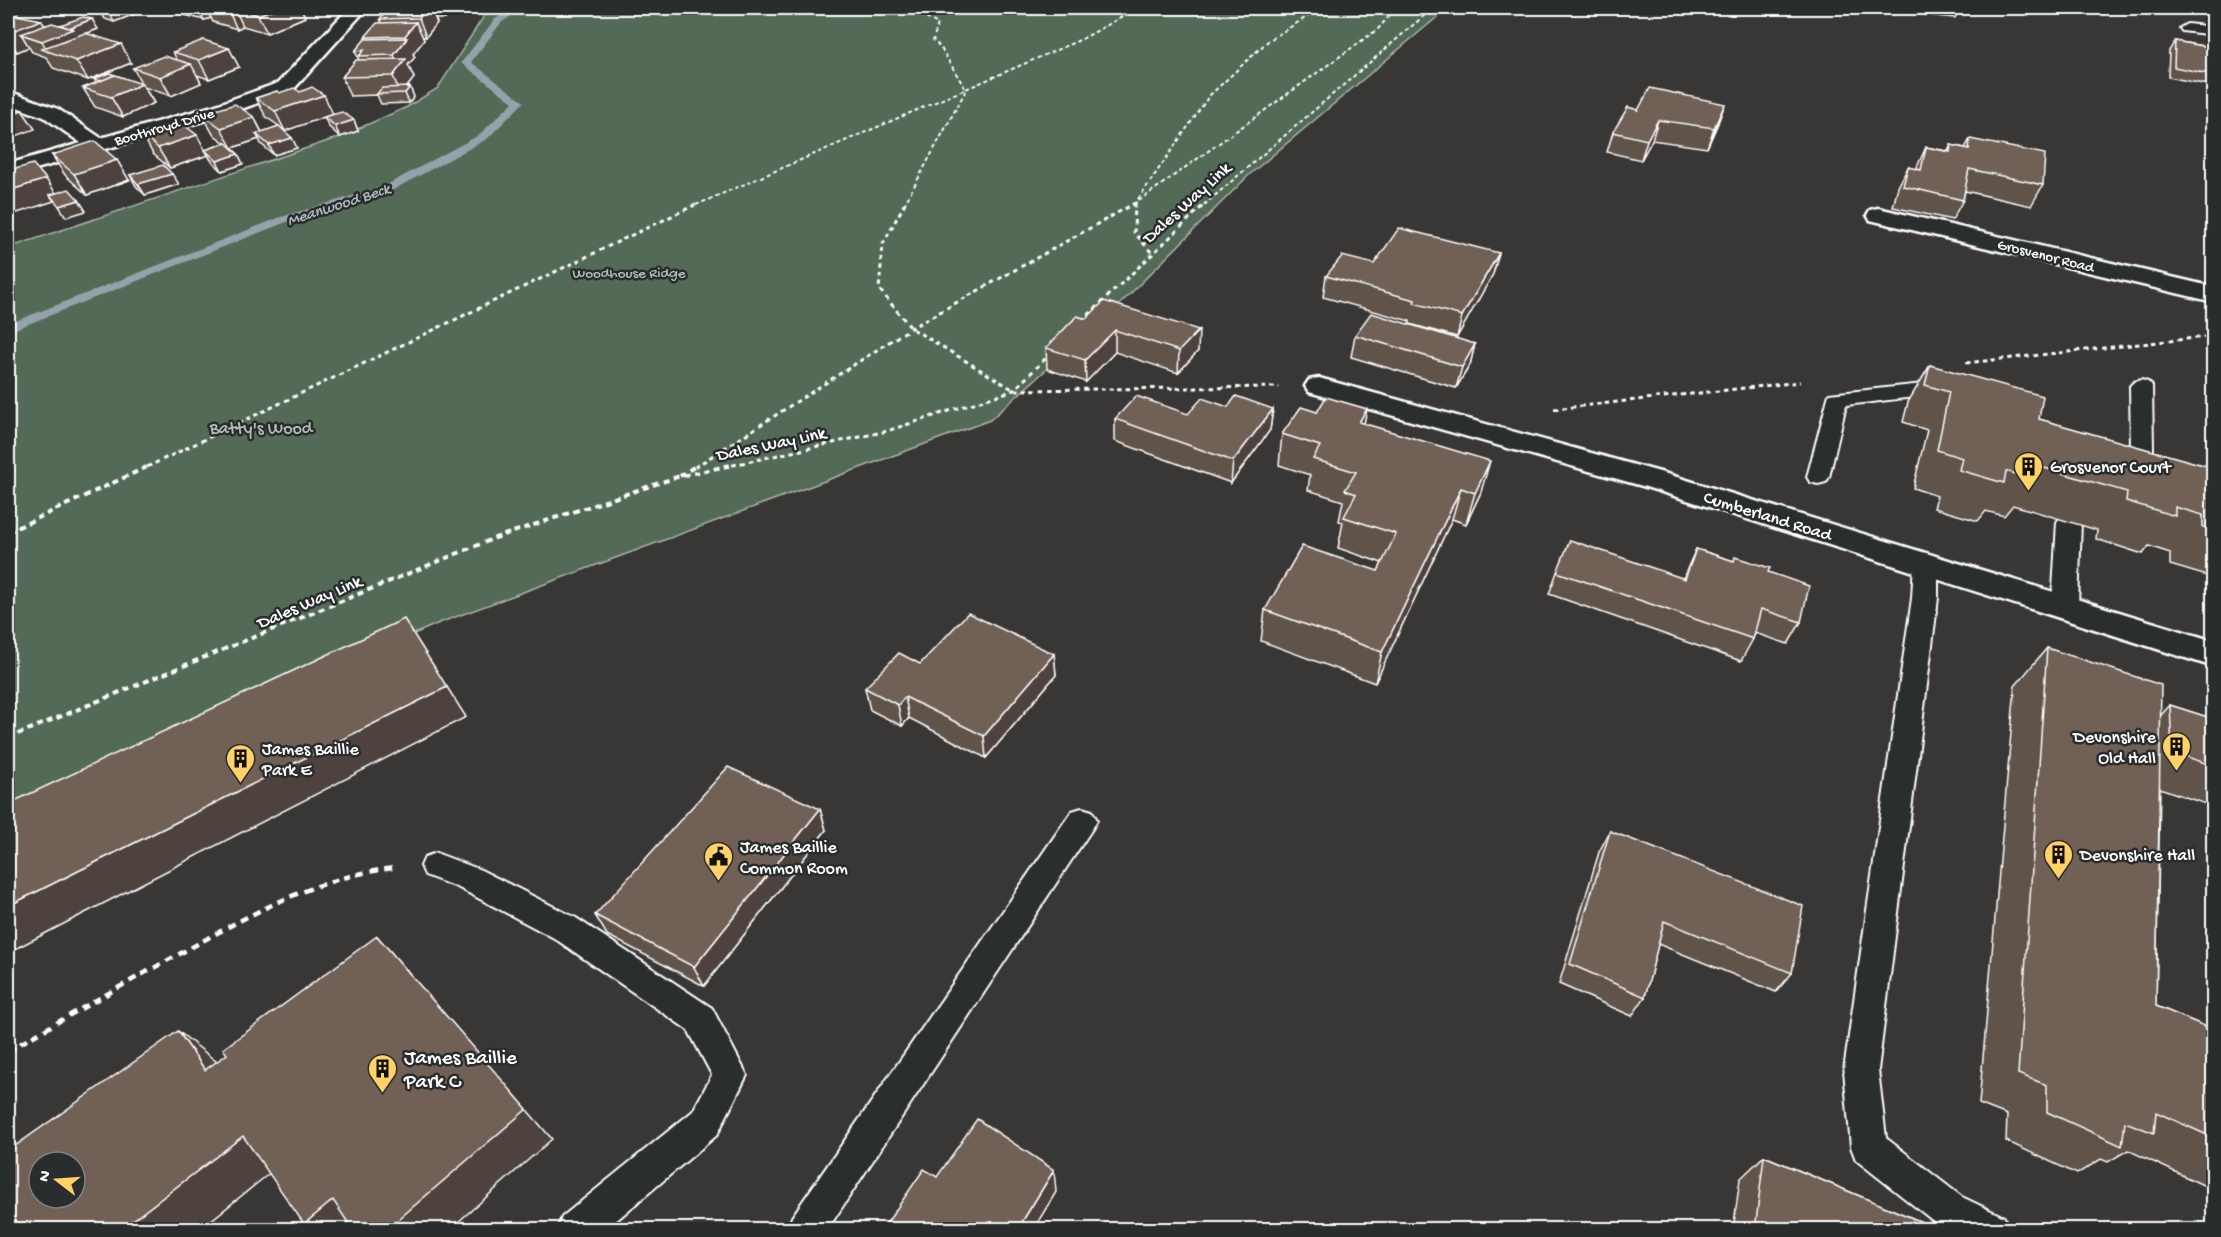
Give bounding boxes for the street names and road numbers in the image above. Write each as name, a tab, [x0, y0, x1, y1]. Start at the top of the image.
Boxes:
street label: Boothroyd Drive	[112, 105, 217, 151]
street label: Dales Way Link	[1139, 157, 1238, 250]
street label: Grosvenor Road	[1995, 236, 2097, 278]
street label: Dales Way Link	[714, 423, 830, 468]
street label: Cumberland Road	[1701, 488, 1835, 547]
street label: Dales Way Link	[254, 571, 367, 635]

